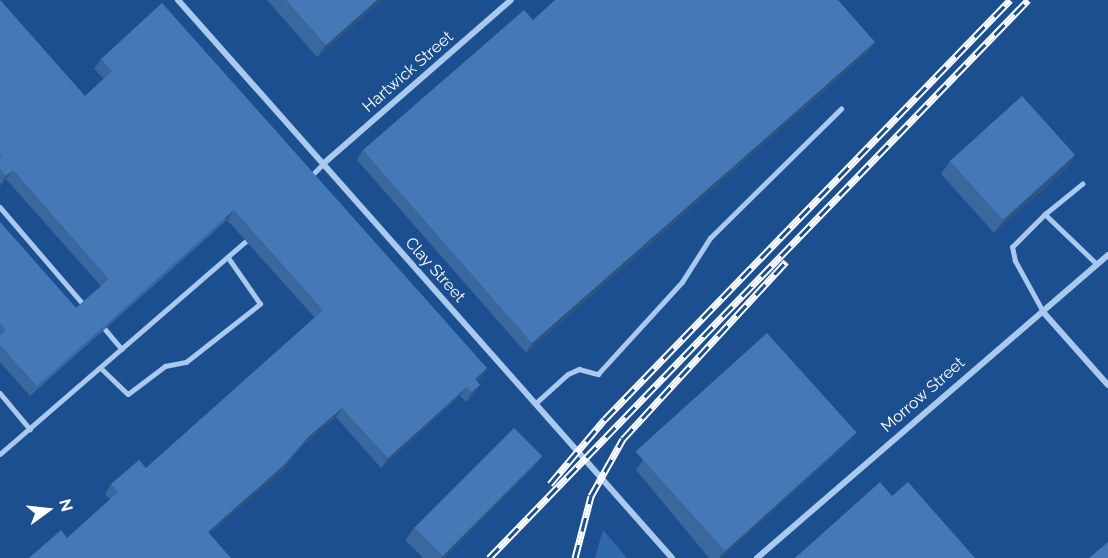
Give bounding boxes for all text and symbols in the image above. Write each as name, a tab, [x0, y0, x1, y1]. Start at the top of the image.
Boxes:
street label: Hartwick Street	[359, 27, 457, 117]
street label: Clay Street	[401, 234, 469, 306]
street label: Morrow Street	[877, 353, 969, 437]
north arrow	[18, 480, 78, 540]
text: N	[55, 497, 77, 514]

